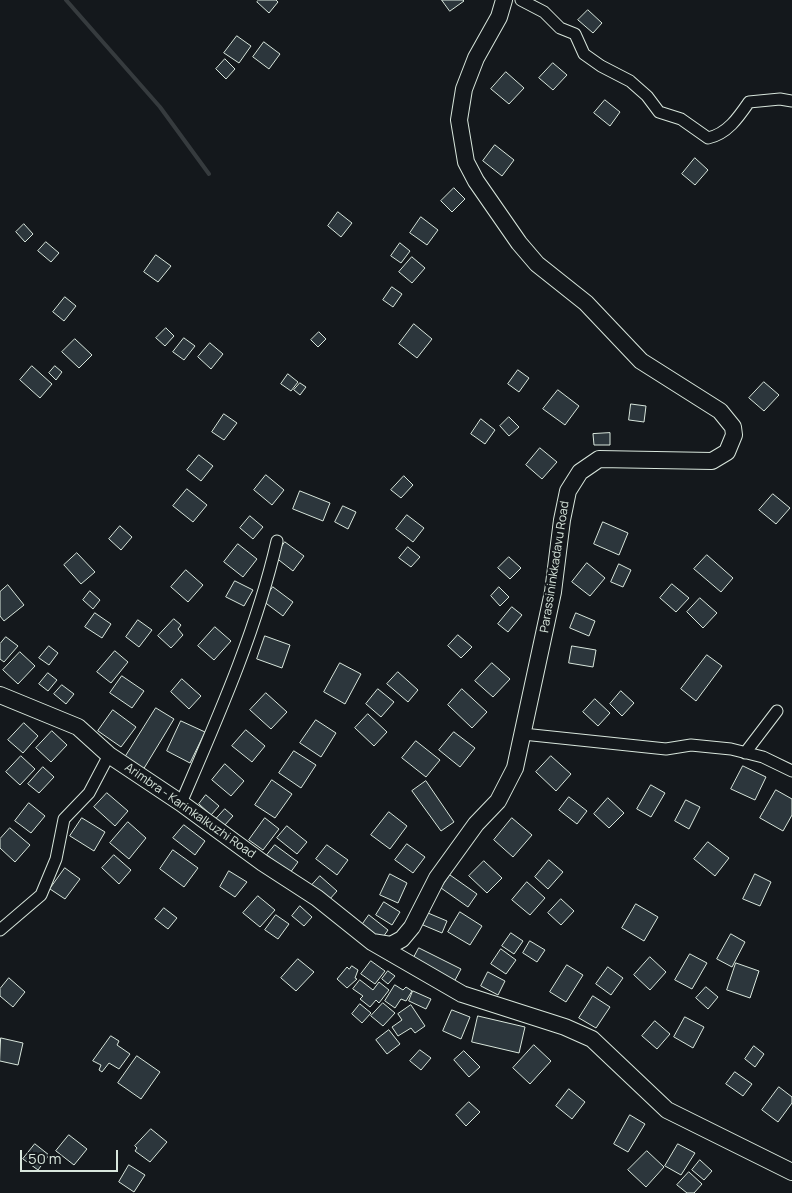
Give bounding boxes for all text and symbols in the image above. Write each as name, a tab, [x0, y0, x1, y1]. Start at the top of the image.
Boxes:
street label: Parassininkkadavu Road	[537, 500, 573, 634]
street label: Arimbra - Karinkalkuzhi Road	[122, 760, 258, 862]
scale bar	[22, 1140, 120, 1172]
text: 50 m	[28, 1148, 62, 1169]

